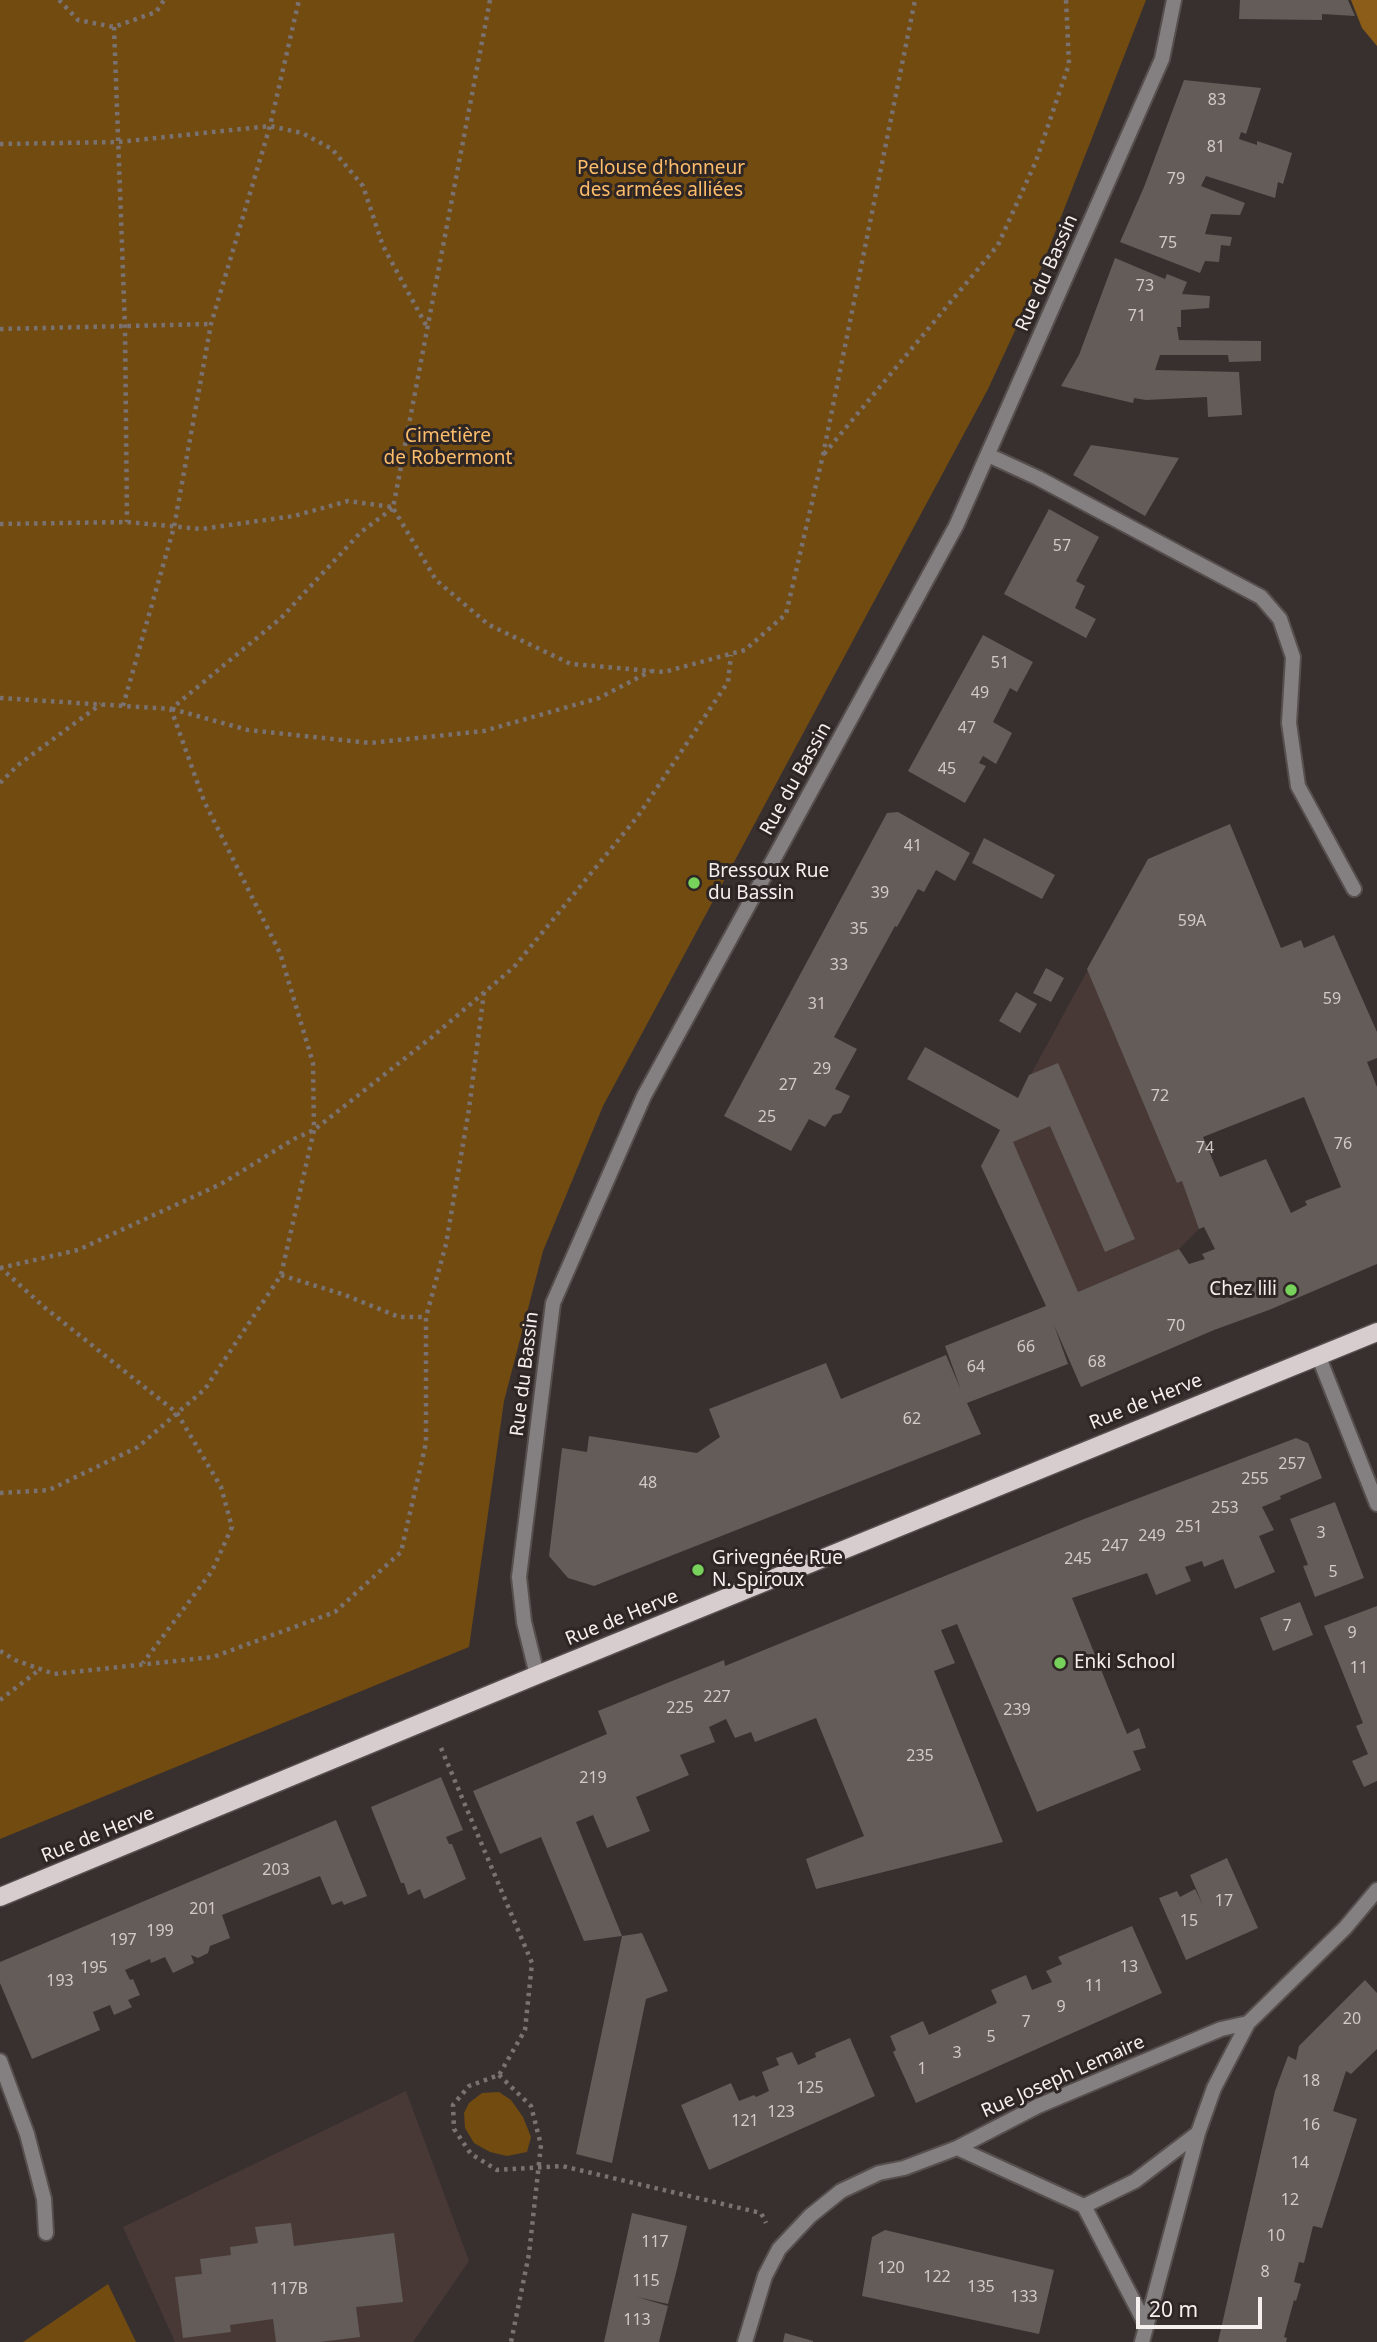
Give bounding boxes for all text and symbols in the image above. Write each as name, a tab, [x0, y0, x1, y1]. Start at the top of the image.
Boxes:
house number: 83	[1208, 90, 1226, 110]
house number: 81	[1207, 137, 1225, 157]
park label: Pelouse d'honneur des armées alliées	[577, 158, 745, 202]
house number: 79	[1167, 169, 1185, 189]
street label: Rue du Bassin	[1011, 211, 1083, 335]
house number: 75	[1159, 233, 1177, 253]
house number: 73	[1136, 276, 1154, 296]
house number: 71	[1128, 306, 1146, 326]
park label: Cimetière de Robermont	[384, 426, 512, 470]
house number: 57	[1053, 536, 1071, 556]
house number: 51	[991, 653, 1009, 673]
house number: 49	[971, 683, 989, 703]
house number: 47	[958, 718, 976, 738]
street label: Rue du Bassin	[756, 719, 836, 839]
house number: 45	[938, 759, 956, 779]
house number: 41	[904, 836, 922, 856]
place label: Bressoux Rue du Bassin	[708, 861, 829, 905]
marker: Bressoux Rue du Bassin	[686, 875, 702, 891]
house number: 39	[871, 883, 889, 903]
house number: 59A	[1178, 911, 1206, 931]
house number: 35	[850, 919, 868, 939]
house number: 33	[830, 955, 848, 975]
house number: 59	[1323, 989, 1341, 1009]
house number: 31	[808, 994, 826, 1014]
house number: 29	[813, 1059, 831, 1079]
house number: 27	[779, 1075, 797, 1095]
house number: 72	[1151, 1086, 1169, 1106]
house number: 25	[758, 1107, 776, 1127]
house number: 76	[1334, 1134, 1352, 1154]
house number: 74	[1196, 1138, 1214, 1158]
place label: Chez lili	[1209, 1279, 1277, 1301]
marker: Chez lili	[1283, 1282, 1299, 1298]
street label: Rue du Bassin	[506, 1310, 544, 1438]
house number: 70	[1167, 1316, 1185, 1336]
house number: 66	[1017, 1337, 1035, 1357]
house number: 68	[1088, 1352, 1106, 1372]
house number: 64	[967, 1357, 985, 1377]
street label: Rue de Herve	[1086, 1369, 1206, 1435]
house number: 62	[903, 1409, 921, 1429]
house number: 257	[1278, 1454, 1306, 1474]
house number: 255	[1241, 1469, 1269, 1489]
house number: 48	[639, 1473, 657, 1493]
house number: 253	[1211, 1498, 1239, 1518]
house number: 251	[1175, 1517, 1203, 1537]
house number: 3	[1316, 1523, 1326, 1543]
house number: 249	[1138, 1526, 1166, 1546]
house number: 247	[1101, 1536, 1129, 1556]
place label: Grivegnée Rue N. Spiroux	[712, 1548, 843, 1592]
house number: 245	[1064, 1549, 1092, 1569]
marker: Grivegnée Rue N. Spiroux	[690, 1562, 706, 1578]
house number: 5	[1328, 1562, 1338, 1582]
street label: Rue de Herve	[562, 1585, 682, 1651]
house number: 7	[1282, 1616, 1292, 1636]
house number: 9	[1347, 1623, 1357, 1643]
place label: Enki School	[1074, 1652, 1175, 1674]
marker: Enki School	[1052, 1655, 1068, 1671]
house number: 11	[1350, 1658, 1368, 1678]
house number: 227	[703, 1687, 731, 1707]
house number: 225	[666, 1698, 694, 1718]
house number: 239	[1003, 1700, 1031, 1720]
house number: 235	[906, 1746, 934, 1766]
house number: 219	[579, 1768, 607, 1788]
street label: Rue de Herve	[38, 1802, 158, 1868]
house number: 203	[262, 1860, 290, 1880]
house number: 17	[1215, 1891, 1233, 1911]
house number: 201	[189, 1899, 217, 1919]
house number: 15	[1180, 1911, 1198, 1931]
house number: 199	[146, 1921, 174, 1941]
house number: 197	[109, 1930, 137, 1950]
house number: 13	[1120, 1957, 1138, 1977]
house number: 195	[80, 1958, 108, 1978]
house number: 193	[46, 1971, 74, 1991]
house number: 11	[1085, 1976, 1103, 1996]
house number: 9	[1056, 1997, 1066, 2017]
house number: 20	[1343, 2009, 1361, 2029]
house number: 7	[1021, 2012, 1031, 2032]
house number: 5	[986, 2027, 996, 2047]
street label: Rue Joseph Lemaire	[978, 2031, 1148, 2123]
house number: 3	[952, 2043, 962, 2063]
house number: 1	[917, 2059, 927, 2079]
house number: 18	[1302, 2071, 1320, 2091]
house number: 125	[796, 2078, 824, 2098]
house number: 123	[767, 2102, 795, 2122]
house number: 121	[731, 2111, 759, 2131]
house number: 16	[1302, 2115, 1320, 2135]
house number: 14	[1291, 2153, 1309, 2173]
house number: 12	[1281, 2190, 1299, 2210]
house number: 10	[1267, 2226, 1285, 2246]
house number: 117	[641, 2232, 669, 2252]
house number: 120	[877, 2258, 905, 2278]
house number: 8	[1260, 2262, 1270, 2282]
house number: 122	[923, 2267, 951, 2287]
house number: 115	[632, 2271, 660, 2291]
house number: 135	[967, 2277, 995, 2297]
house number: 117B	[270, 2279, 308, 2299]
scale bar	[1139, 2282, 1265, 2326]
house number: 133	[1010, 2287, 1038, 2307]
text: 20 m	[1149, 2295, 1198, 2323]
house number: 113	[623, 2310, 651, 2330]

